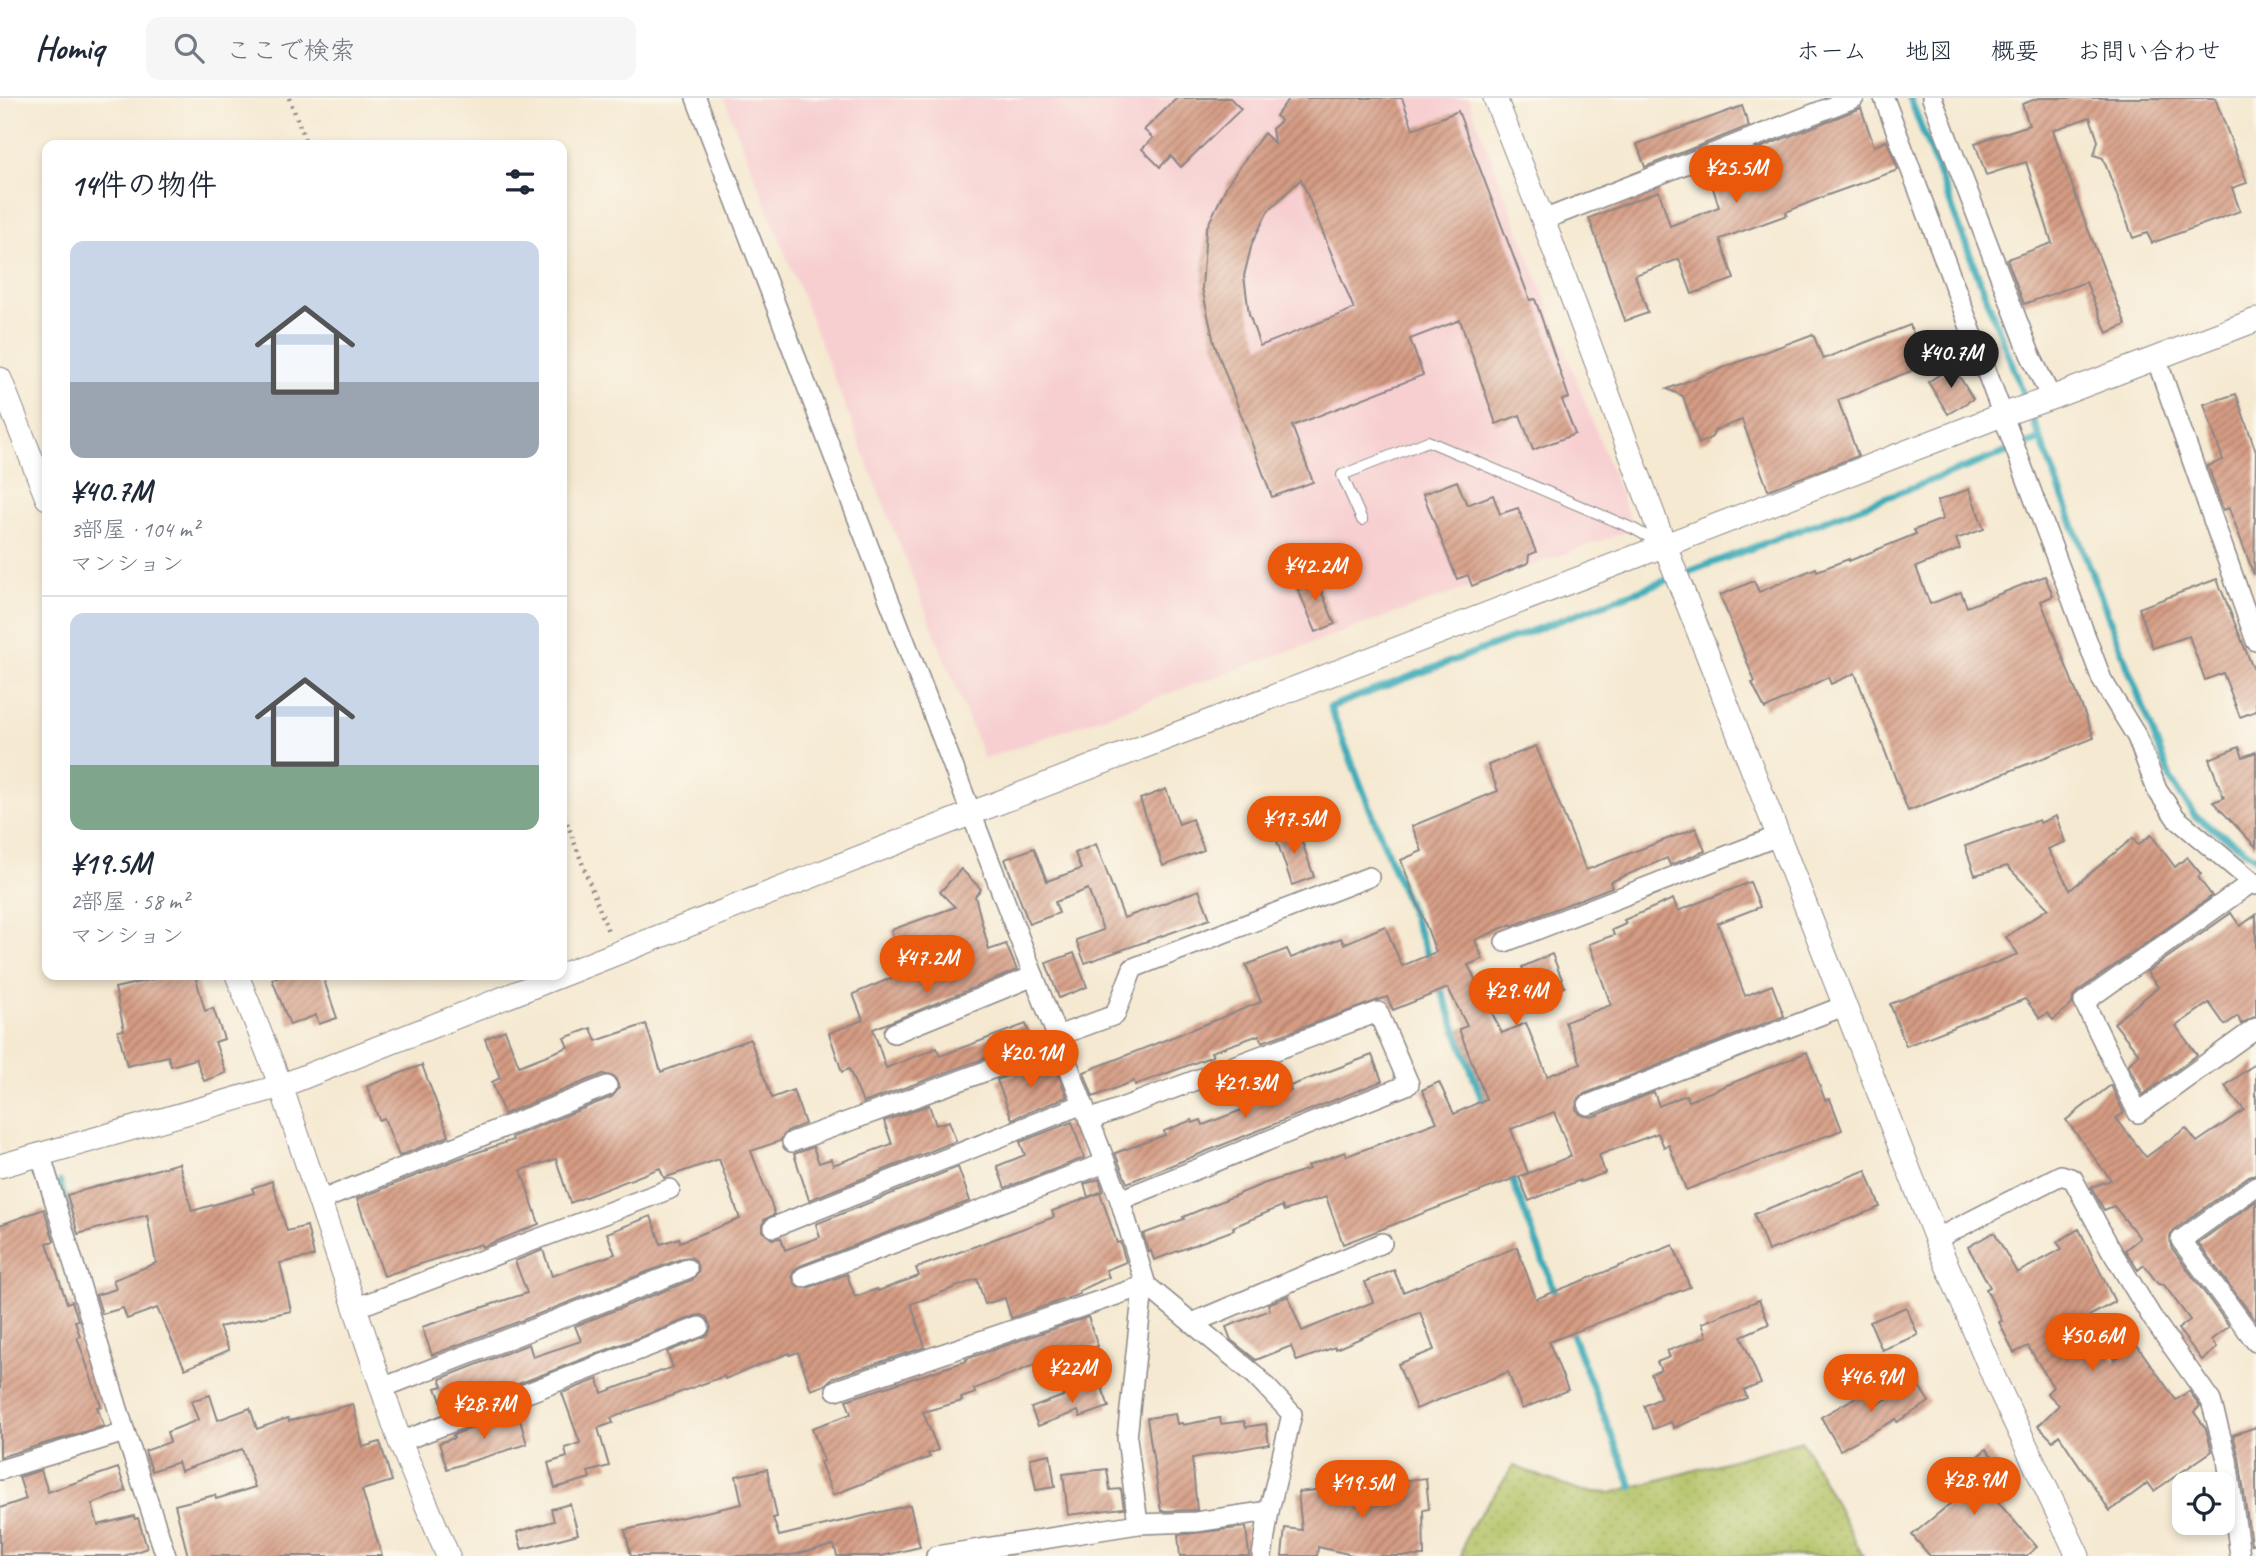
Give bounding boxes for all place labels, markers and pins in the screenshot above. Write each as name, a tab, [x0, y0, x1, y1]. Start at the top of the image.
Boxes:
pin: ¥25.5M	[1679, 146, 1793, 205]
pin: ¥40.7M	[1894, 330, 2008, 390]
pin: ¥42.2M	[1258, 544, 1372, 603]
pin: ¥17.5M	[1237, 796, 1351, 856]
pin: ¥47.2M	[870, 936, 984, 995]
pin: ¥29.4M	[1459, 968, 1573, 1028]
pin: ¥20.1M	[974, 1030, 1088, 1090]
pin: ¥21.3M	[1188, 1060, 1302, 1120]
pin: ¥50.6M	[2035, 1314, 2149, 1373]
pin: ¥22M	[1031, 1346, 1113, 1405]
pin: ¥46.9M	[1814, 1354, 1928, 1414]
pin: ¥28.7M	[427, 1382, 541, 1441]
pin: ¥28.9M	[1917, 1458, 2031, 1517]
pin: ¥19.5M	[1305, 1460, 1419, 1520]

